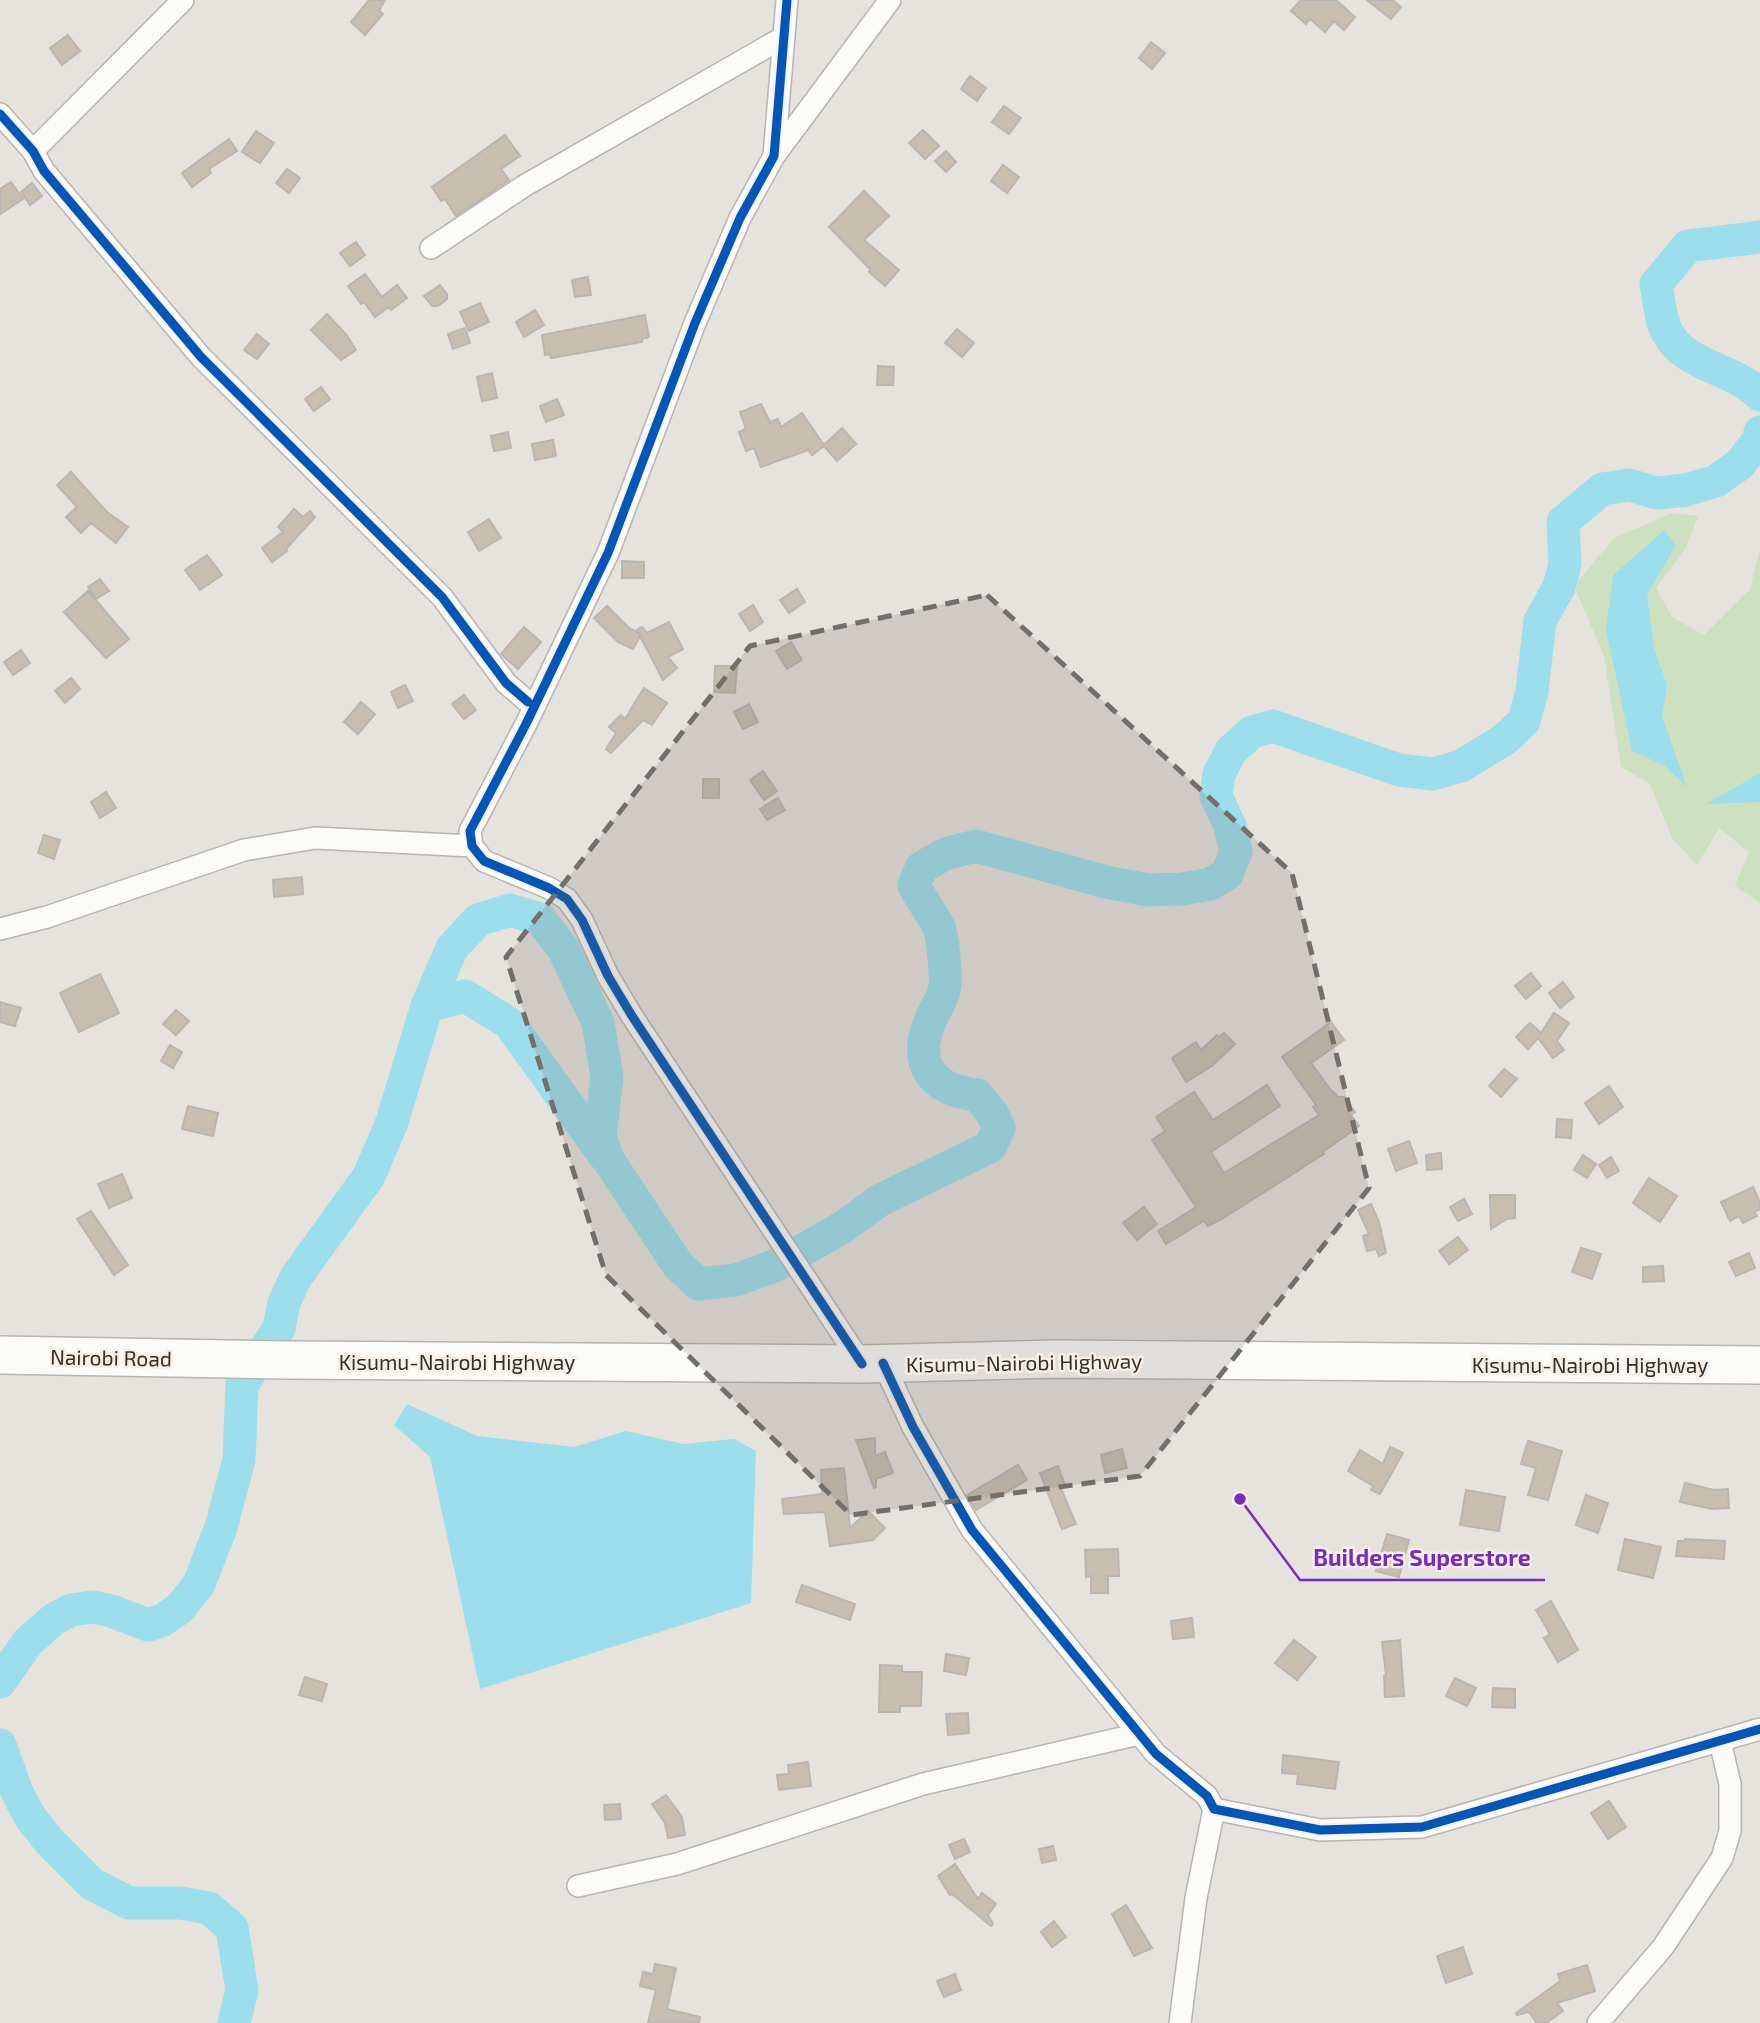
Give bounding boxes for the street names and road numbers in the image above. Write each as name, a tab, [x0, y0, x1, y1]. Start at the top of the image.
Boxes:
street label: Nairobi Road	[50, 1343, 172, 1371]
street label: Kisumu-Nairobi Highway	[906, 1347, 1142, 1377]
street label: Kisumu-Nairobi Highway	[339, 1349, 575, 1374]
street label: Kisumu-Nairobi Highway	[1472, 1352, 1708, 1377]

